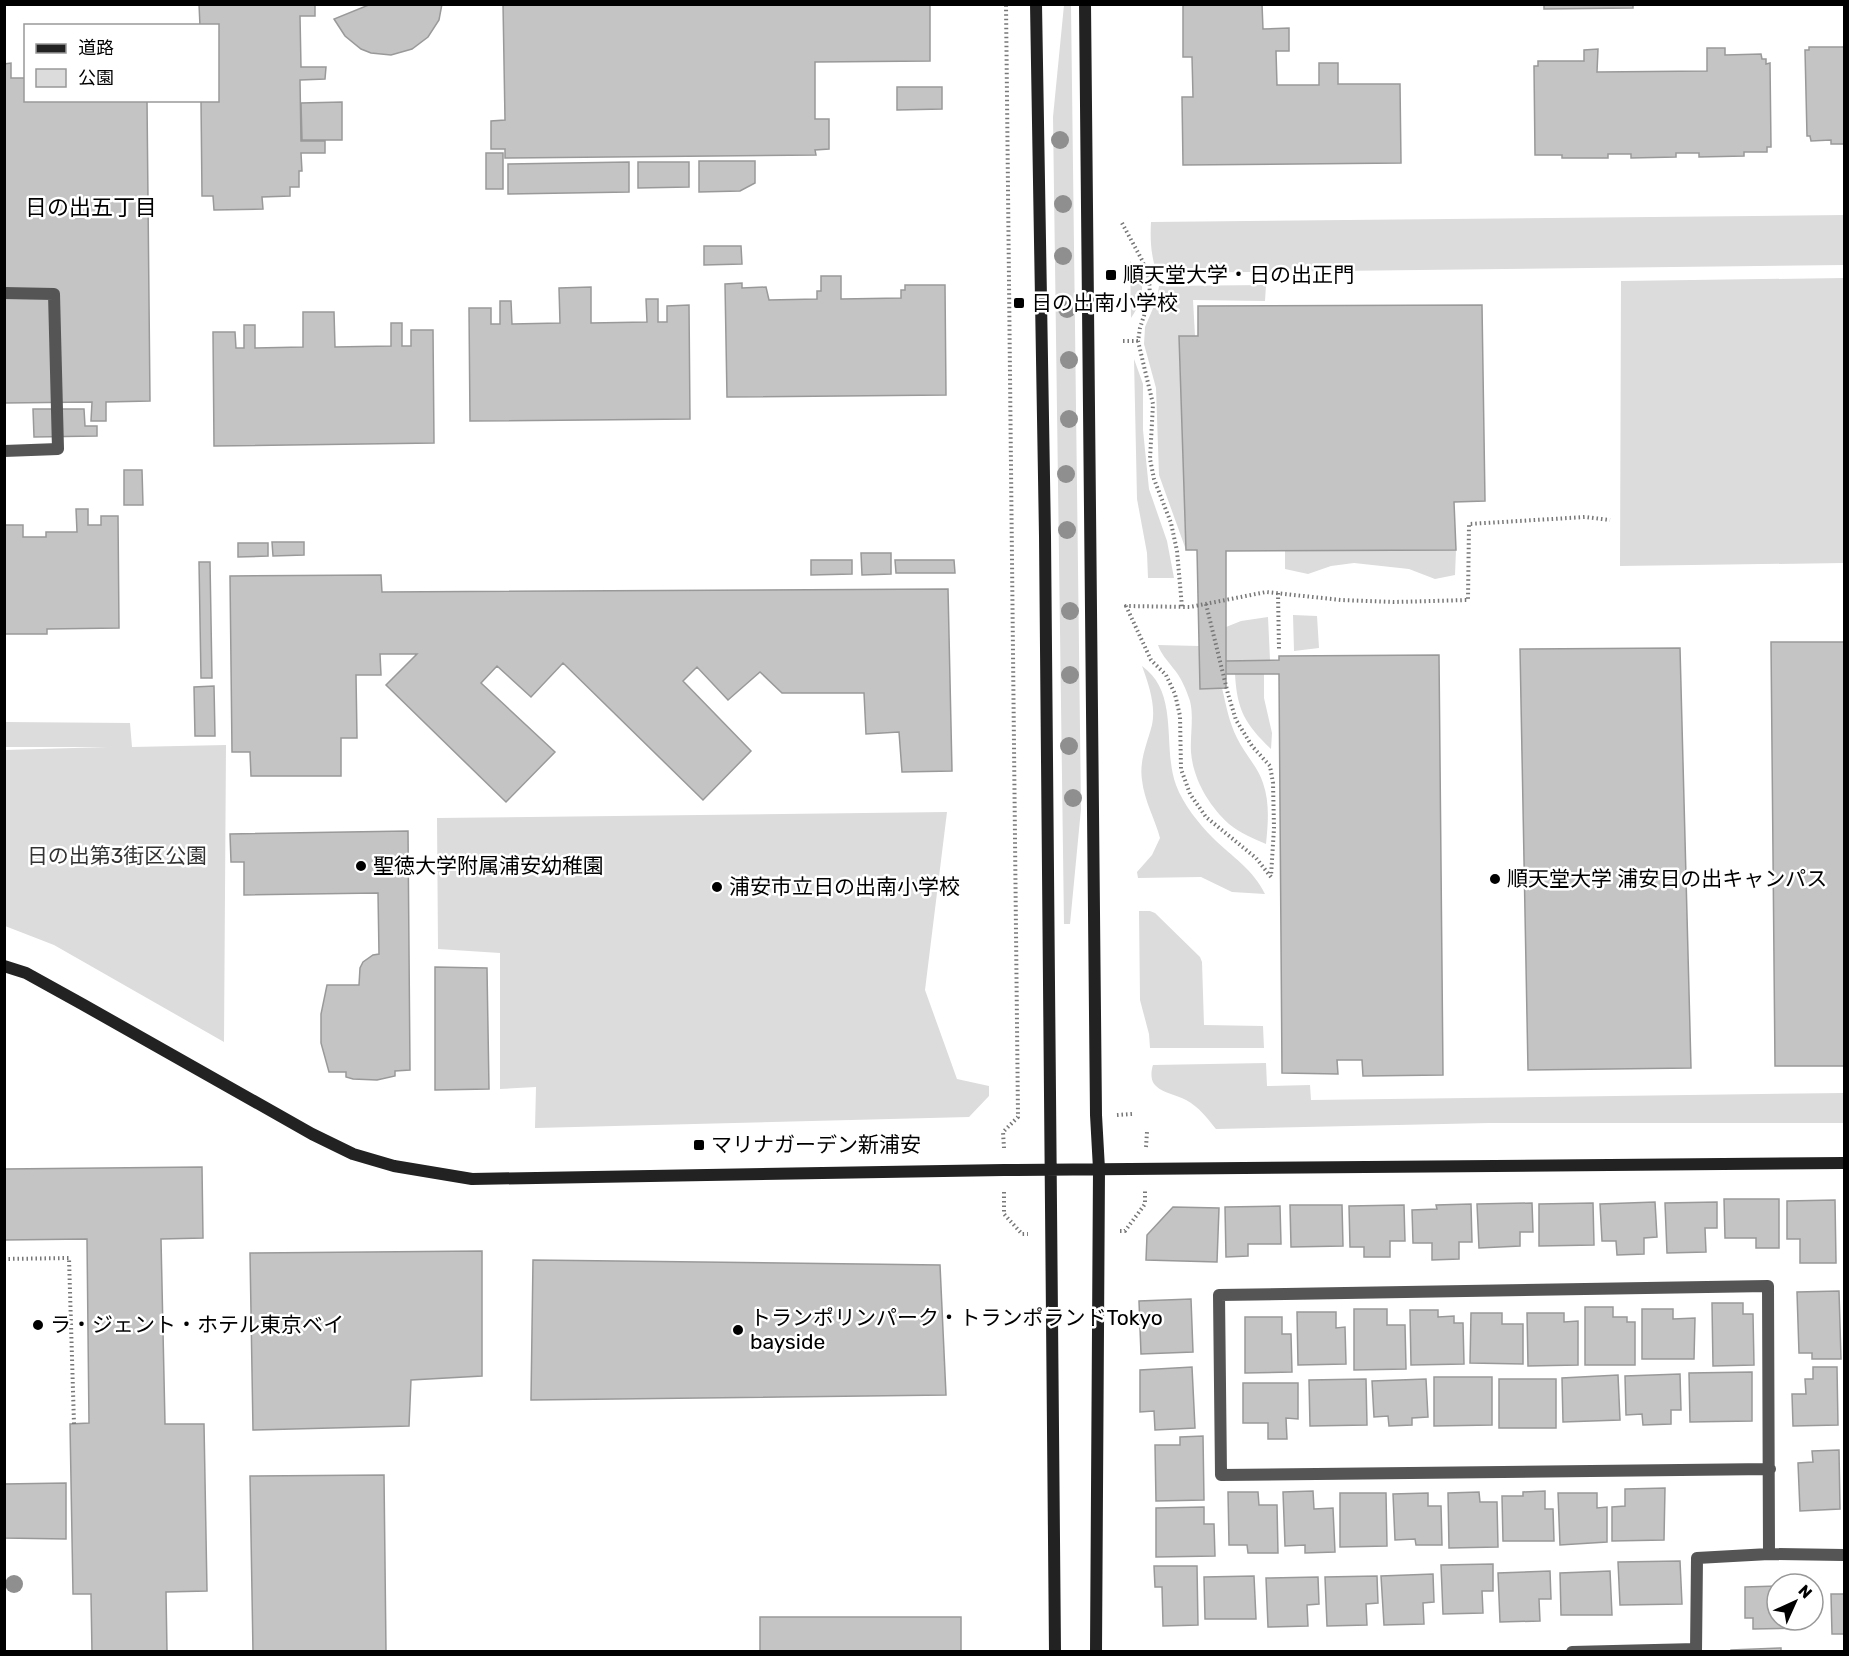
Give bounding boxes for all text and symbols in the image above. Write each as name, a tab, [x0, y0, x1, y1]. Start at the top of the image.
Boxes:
legend	[24, 24, 219, 102]
text: 道路	[78, 37, 114, 59]
text: 公園	[78, 67, 114, 89]
district label: 日の出五丁目	[25, 194, 157, 221]
place label: 順天堂大学・日の出正門	[1123, 262, 1354, 287]
marker: 順天堂大学・日の出正門	[1104, 268, 1118, 282]
place label: 日の出南小学校	[1031, 290, 1178, 315]
marker: 日の出南小学校	[1012, 296, 1026, 310]
park label: 日の出第3街区公園	[27, 843, 207, 868]
place label: 聖徳大学附属浦安幼稚園	[373, 853, 604, 878]
marker: 聖徳大学附属浦安幼稚園	[354, 859, 368, 873]
place label: 順天堂大学 浦安日の出キャンパス	[1507, 866, 1827, 891]
marker: 順天堂大学 浦安日の出キャンパス	[1488, 872, 1502, 886]
place label: 浦安市立日の出南小学校	[729, 874, 960, 899]
marker: 浦安市立日の出南小学校	[710, 880, 724, 894]
place label: マリナガーデン新浦安	[711, 1132, 921, 1157]
marker: マリナガーデン新浦安	[692, 1138, 706, 1152]
place label: トランポリンパーク・トランポランドTokyo bayside	[750, 1305, 1163, 1354]
place label: ラ・ジェント・ホテル東京ベイ	[50, 1312, 344, 1337]
marker: ラ・ジェント・ホテル東京ベイ	[31, 1318, 45, 1332]
marker: トランポリンパーク・トランポランドTokyo bayside	[731, 1323, 745, 1337]
north arrow	[1765, 1572, 1825, 1632]
text: N	[1794, 1581, 1816, 1603]

